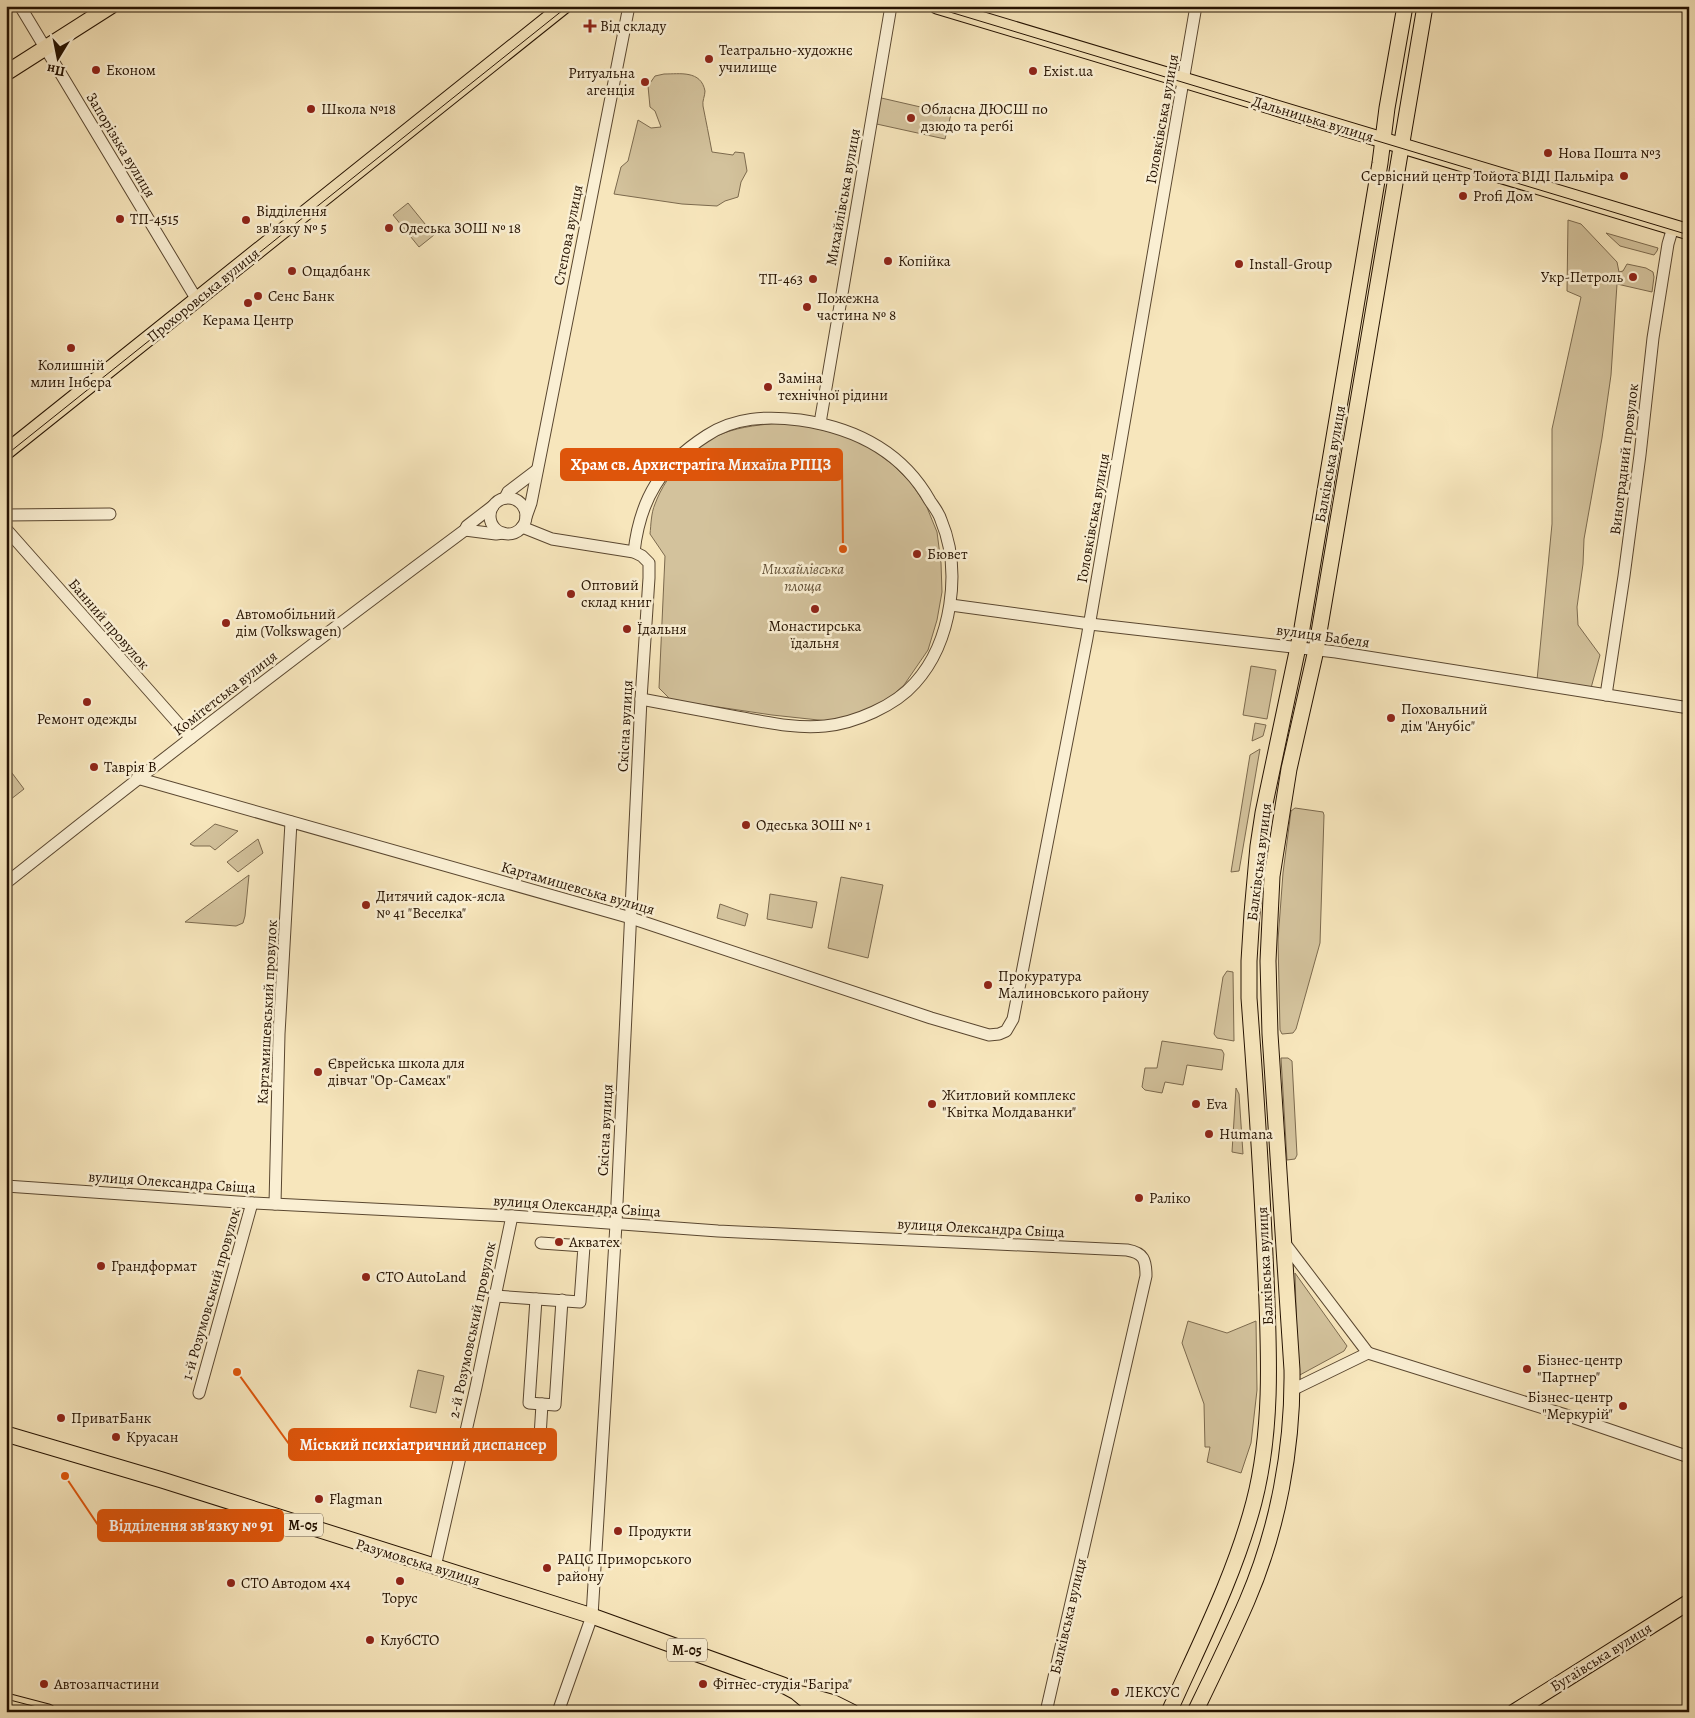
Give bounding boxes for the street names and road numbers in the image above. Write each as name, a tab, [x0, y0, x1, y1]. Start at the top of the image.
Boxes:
street label: Головківська вулиця	[1141, 53, 1183, 185]
street label: Запорізька вулиця	[82, 89, 160, 201]
street label: Дальницька вулиця	[1250, 91, 1376, 147]
street label: Михайлівська вулиця	[821, 127, 865, 267]
street label: Степова вулиця	[548, 183, 588, 287]
street label: Прохоровська вулиця	[143, 243, 263, 347]
street label: Виноградний провулок	[1605, 382, 1643, 536]
street label: Балківська вулиця	[1310, 404, 1350, 524]
street label: Головківська вулиця	[1072, 452, 1114, 584]
street label: Банний провулок	[64, 574, 154, 674]
street label: вулиця Бабеля	[1275, 620, 1371, 652]
street label: Комітетська вулиця	[169, 646, 281, 740]
street label: Cкісна вулиця	[613, 679, 637, 773]
street label: Балківська вулиця	[1242, 802, 1276, 922]
street label: Картамишевська вулиця	[499, 856, 657, 920]
street label: Картамишевський провулок	[252, 919, 282, 1105]
street label: Cкісна вулиця	[593, 1083, 617, 1177]
street label: вулиця Олександра Свіща	[88, 1166, 256, 1198]
street label: вулиця Олександра Свіща	[493, 1190, 661, 1222]
street label: 1-й Розумовський провулок	[177, 1206, 245, 1382]
street label: Балківська вулиця	[1252, 1206, 1278, 1326]
street label: вулиця Олександра Свіща	[897, 1214, 1065, 1242]
street label: 2-й Розумовський провулок	[444, 1240, 501, 1420]
road number: М-05	[283, 1514, 323, 1536]
street label: Разумовська вулиця	[353, 1534, 483, 1590]
street label: Балківська вулиця	[1045, 1556, 1091, 1676]
street label: Бугаївська вулиця	[1546, 1618, 1656, 1696]
road number: М-05	[667, 1638, 707, 1662]

